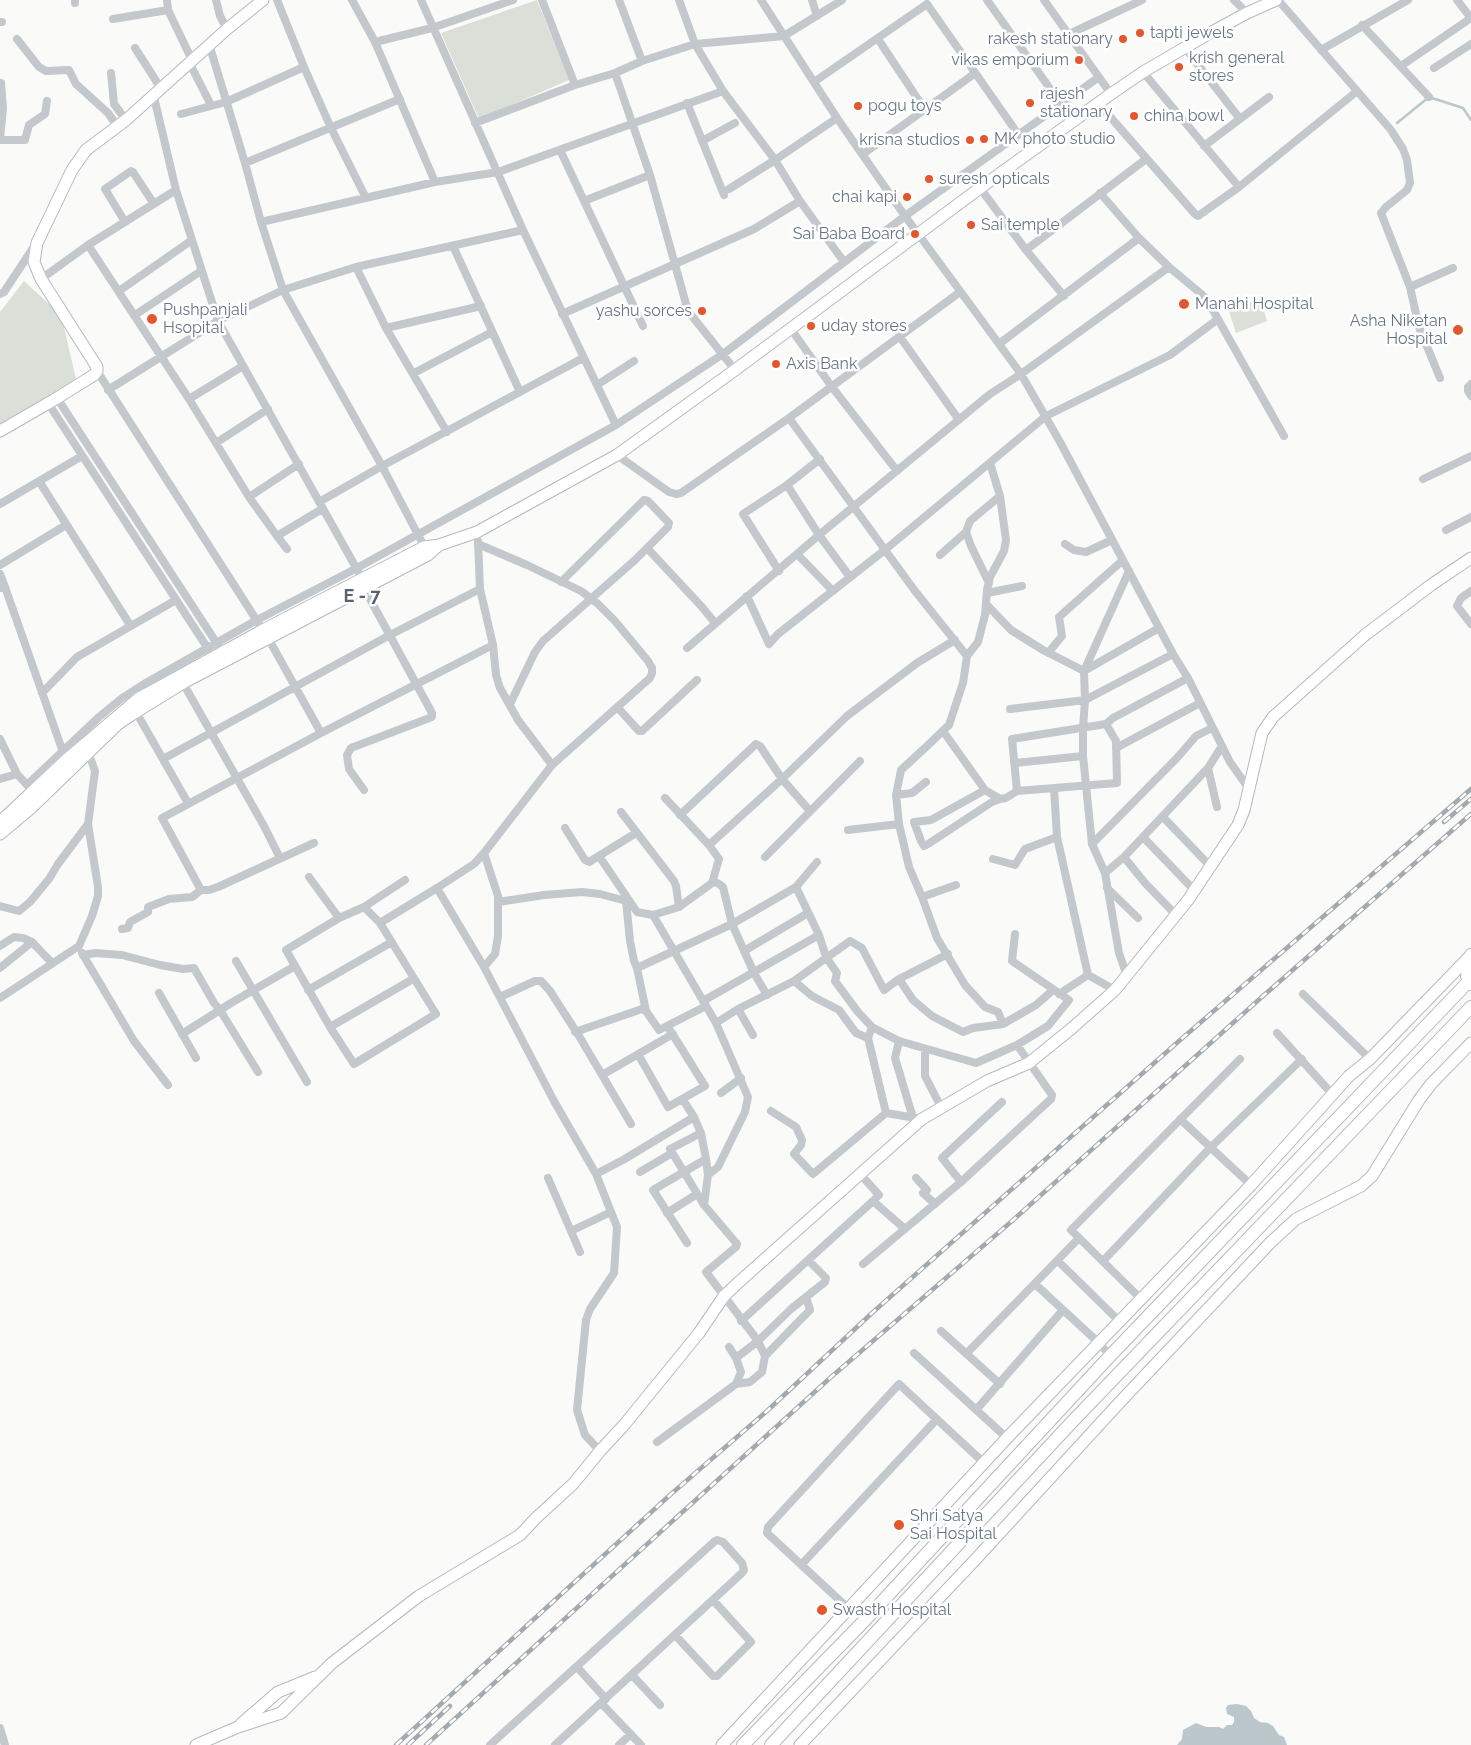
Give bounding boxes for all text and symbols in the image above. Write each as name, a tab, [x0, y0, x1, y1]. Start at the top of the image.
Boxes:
place label: tapti jewels	[1150, 23, 1234, 43]
marker: tapti jewels	[1134, 27, 1146, 39]
place label: rakesh stationary	[988, 29, 1113, 49]
marker: rakesh stationary	[1117, 33, 1129, 45]
place label: krish general stores	[1189, 48, 1284, 86]
place label: vikas emporium	[951, 50, 1069, 70]
marker: vikas emporium	[1073, 54, 1085, 66]
marker: krish general stores	[1173, 61, 1185, 73]
place label: rajesh stationary	[1040, 84, 1112, 122]
place label: pogu toys	[868, 96, 941, 116]
marker: rajesh stationary	[1024, 97, 1036, 109]
marker: pogu toys	[852, 100, 864, 112]
place label: china bowl	[1144, 106, 1224, 126]
marker: china bowl	[1128, 110, 1140, 122]
place label: MK photo studio	[994, 129, 1115, 149]
place label: krisna studios	[859, 130, 960, 150]
marker: MK photo studio	[978, 133, 990, 145]
marker: krisna studios	[964, 134, 976, 146]
place label: suresh opticals	[939, 169, 1050, 189]
marker: suresh opticals	[923, 173, 935, 185]
place label: chai kapi	[832, 187, 897, 207]
marker: chai kapi	[901, 191, 913, 203]
place label: Sai temple	[981, 215, 1060, 235]
marker: Sai temple	[965, 219, 977, 231]
place label: Sai Baba Board	[793, 224, 905, 244]
marker: Sai Baba Board	[909, 228, 921, 240]
place label: Manahi Hospital	[1195, 294, 1313, 314]
marker: Manahi Hospital	[1177, 297, 1191, 311]
place label: Pushpanjali Hsopital	[163, 300, 248, 338]
place label: yashu sorces	[596, 301, 692, 321]
marker: yashu sorces	[696, 305, 708, 317]
place label: Asha Niketan Hospital	[1350, 311, 1447, 349]
marker: Pushpanjali Hsopital	[145, 312, 159, 326]
place label: uday stores	[821, 316, 907, 336]
marker: uday stores	[805, 320, 817, 332]
marker: Asha Niketan Hospital	[1451, 323, 1465, 337]
place label: Axis Bank	[786, 354, 857, 374]
marker: Axis Bank	[770, 358, 782, 370]
district label: E - 7	[343, 586, 381, 608]
place label: Shri Satya Sai Hospital	[910, 1506, 997, 1544]
marker: Shri Satya Sai Hospital	[892, 1518, 906, 1532]
place label: Swasth Hospital	[833, 1600, 951, 1620]
marker: Swasth Hospital	[815, 1603, 829, 1617]

